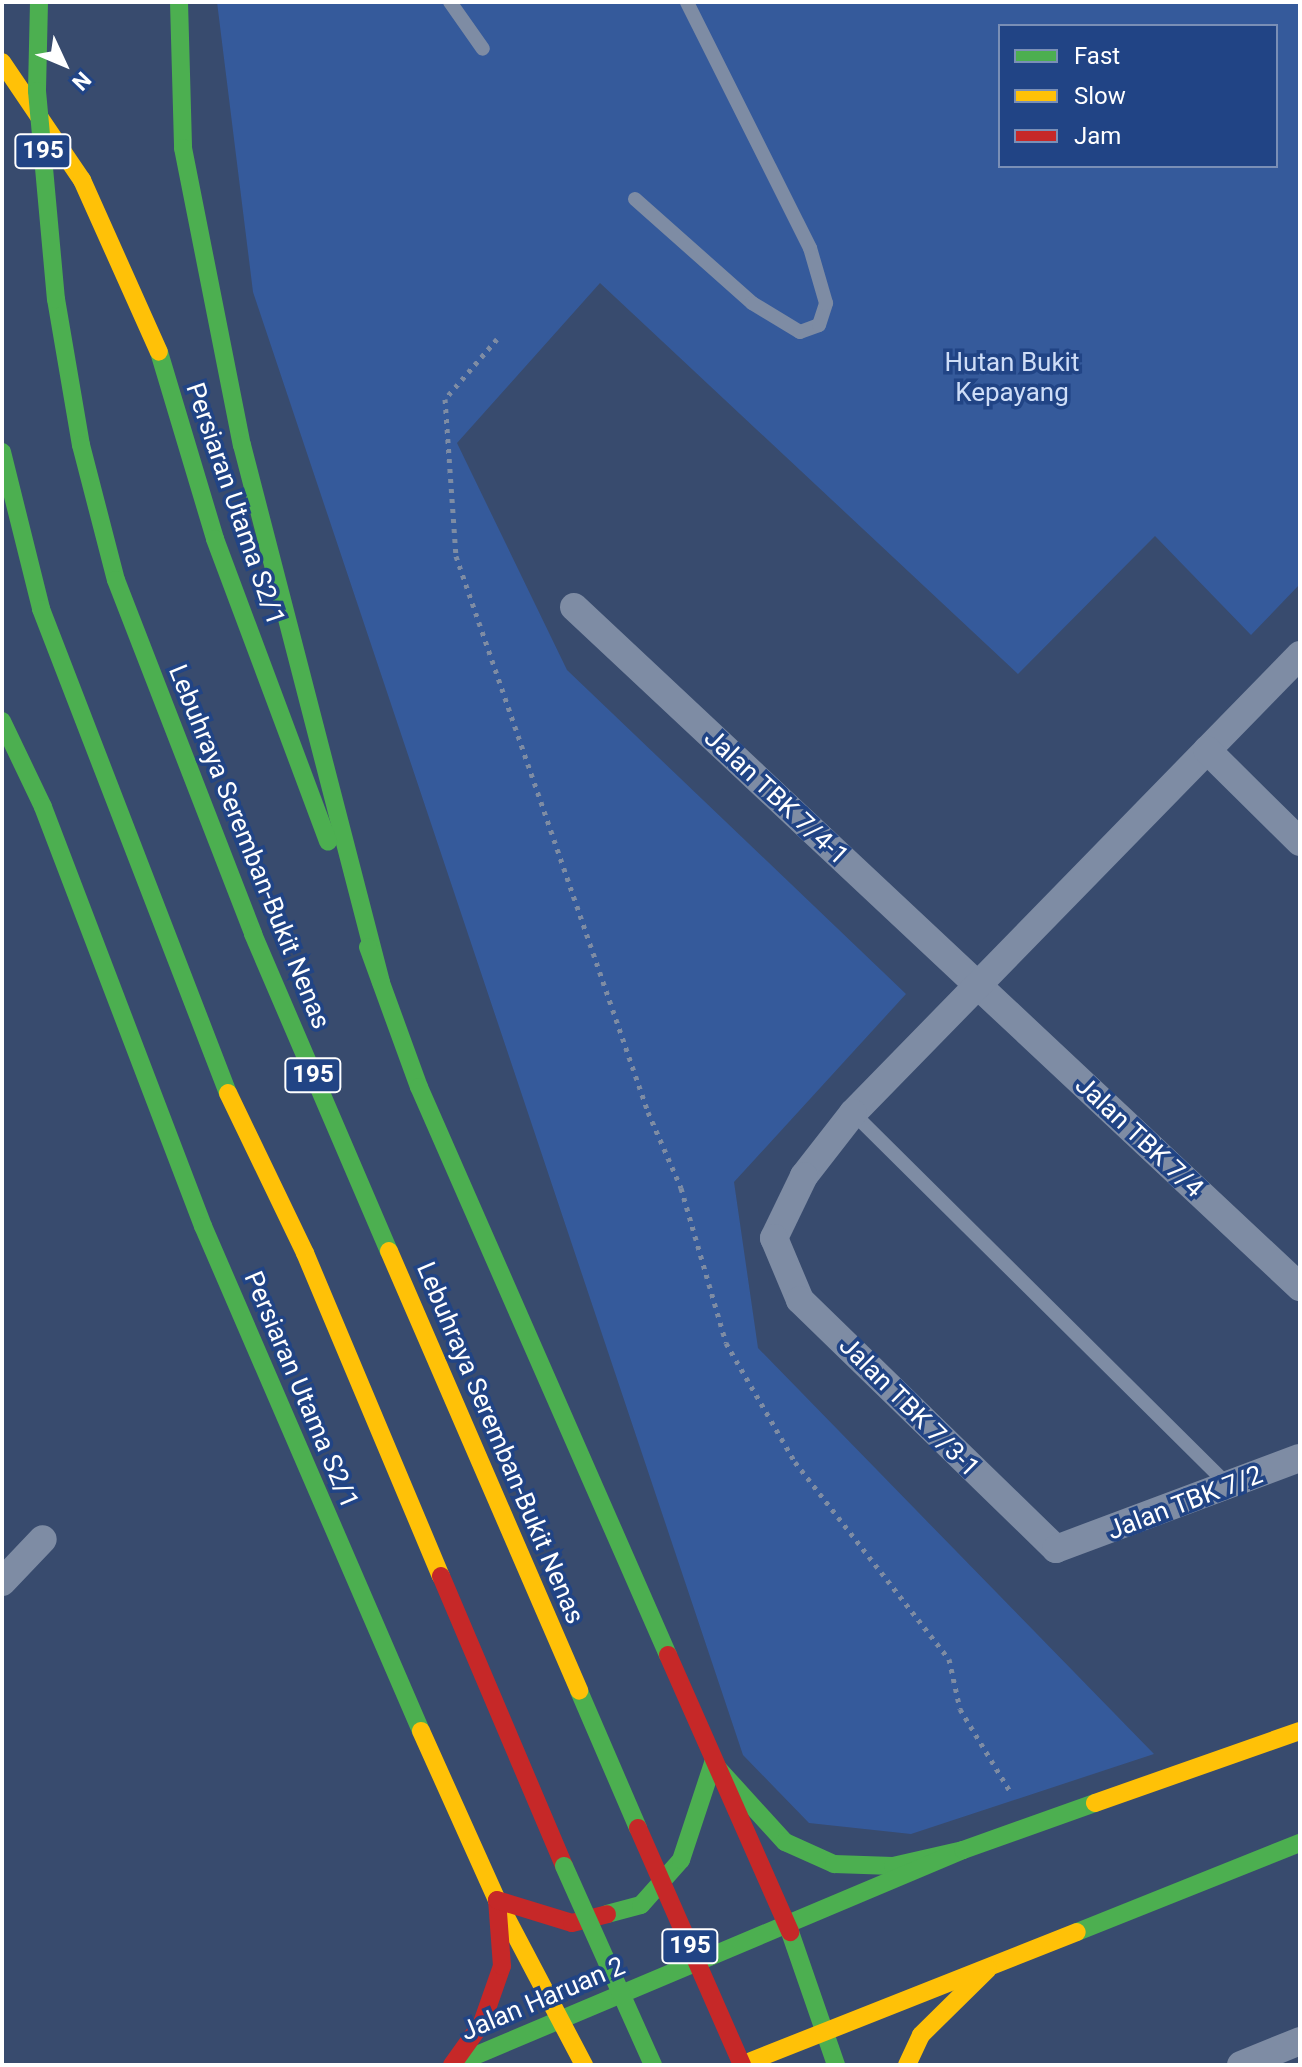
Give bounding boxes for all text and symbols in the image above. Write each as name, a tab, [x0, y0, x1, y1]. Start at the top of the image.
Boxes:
north arrow	[24, 24, 104, 104]
legend	[998, 24, 1278, 168]
text: Fast	[1074, 42, 1120, 70]
text: N	[67, 67, 96, 95]
text: Slow	[1074, 82, 1126, 110]
text: Jam	[1074, 122, 1121, 150]
road number: 195	[13, 131, 73, 171]
park label: Hutan Bukit Kepayang	[945, 347, 1079, 408]
street label: Persiaran Utama S2/1	[179, 379, 291, 629]
street label: Lebuhraya Seremban-Bukit Nenas	[162, 660, 336, 1034]
street label: Jalan TBK 7/4-1	[697, 722, 855, 872]
road number: 195	[283, 1055, 343, 1095]
street label: Jalan TBK 7/4	[1068, 1070, 1210, 1204]
street label: Lebuhraya Seremban-Bukit Nenas	[409, 1257, 591, 1629]
street label: Persiaran Utama S2/1	[237, 1267, 365, 1513]
street label: Jalan TBK 7/3-1	[832, 1330, 986, 1484]
street label: Jalan TBK 7/2	[1103, 1459, 1267, 1547]
road number: 195	[660, 1926, 720, 1966]
street label: Jalan Haruan 2	[456, 1950, 630, 2048]

